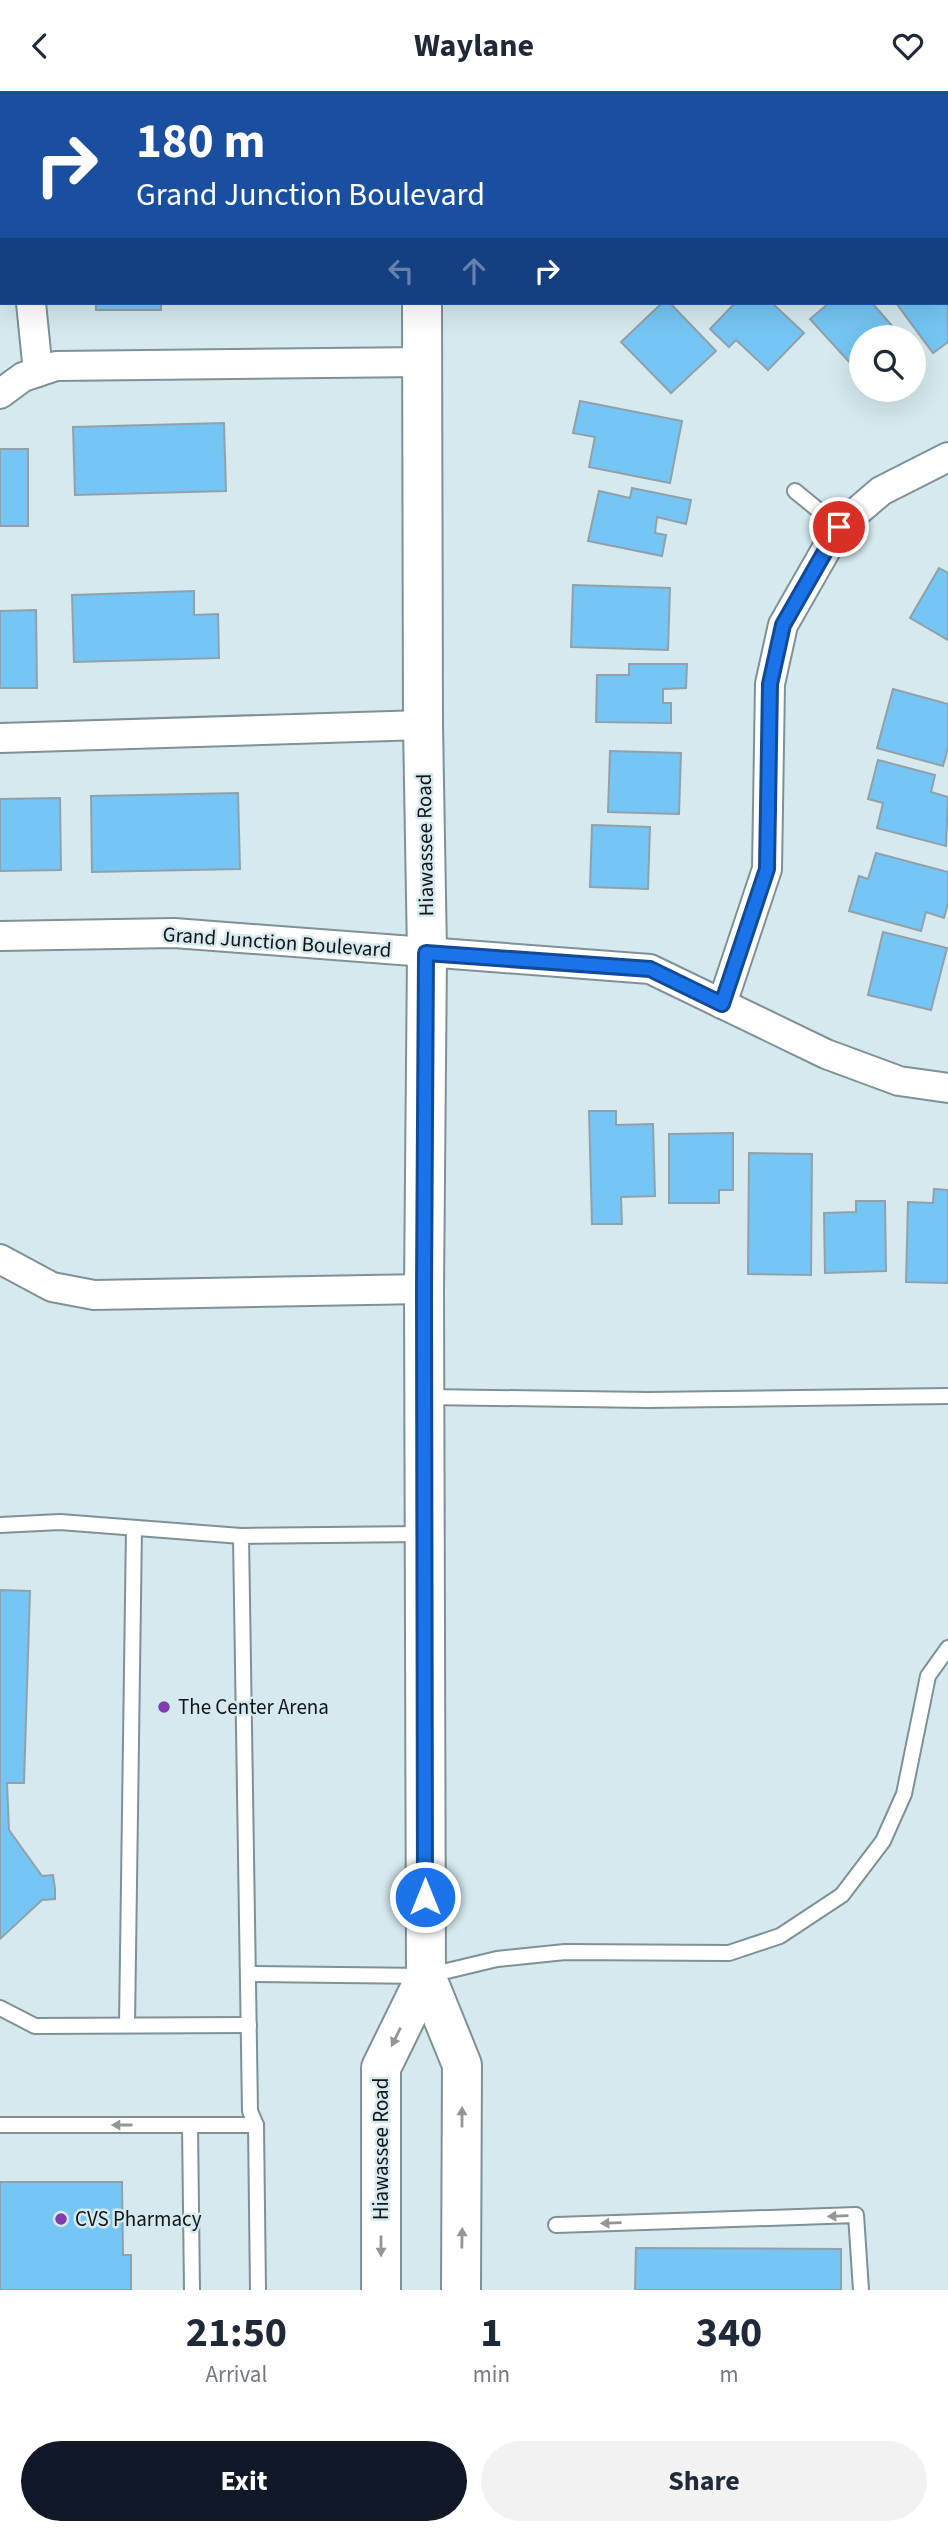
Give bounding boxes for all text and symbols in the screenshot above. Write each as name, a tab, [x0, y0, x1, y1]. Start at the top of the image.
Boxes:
text: Waylane	[414, 23, 534, 69]
icon: back	[21, 27, 59, 65]
icon: heart	[889, 27, 927, 65]
text: 180 m	[136, 107, 265, 177]
icon: right	[21, 119, 112, 210]
text: Grand Junction Boulevard	[136, 172, 485, 218]
icon: left	[382, 252, 420, 290]
icon: ahead	[455, 252, 493, 290]
icon: right	[528, 252, 566, 290]
map controls	[849, 325, 926, 402]
button: search	[849, 325, 926, 402]
pin	[809, 497, 869, 557]
icon: arrive	[820, 508, 858, 546]
street label: Hiawassee Road	[409, 773, 441, 917]
street label: Grand Junction Boulevard	[162, 919, 392, 965]
place label: The Center Arena	[178, 1692, 329, 1722]
marker: The Center Arena	[156, 1699, 172, 1715]
position arrow	[388, 1860, 462, 1934]
one-way arrow	[390, 2027, 401, 2047]
street label: Hiawassee Road	[366, 2078, 396, 2220]
one-way arrow	[456, 2106, 468, 2128]
one-way arrow	[111, 2119, 133, 2131]
place label: CVS Pharmacy	[75, 2204, 202, 2234]
one-way arrow	[827, 2210, 849, 2221]
marker: CVS Pharmacy	[53, 2211, 69, 2227]
one-way arrow	[600, 2218, 622, 2229]
one-way arrow	[456, 2226, 468, 2248]
one-way arrow	[375, 2235, 387, 2257]
text: 21:50	[186, 2303, 287, 2363]
text: 1	[480, 2303, 502, 2363]
text: 340	[696, 2303, 762, 2363]
text: Arrival	[205, 2358, 267, 2391]
text: min	[473, 2358, 510, 2391]
text: m	[719, 2358, 739, 2391]
button: Exit	[21, 2441, 467, 2521]
button: Share	[481, 2441, 927, 2521]

